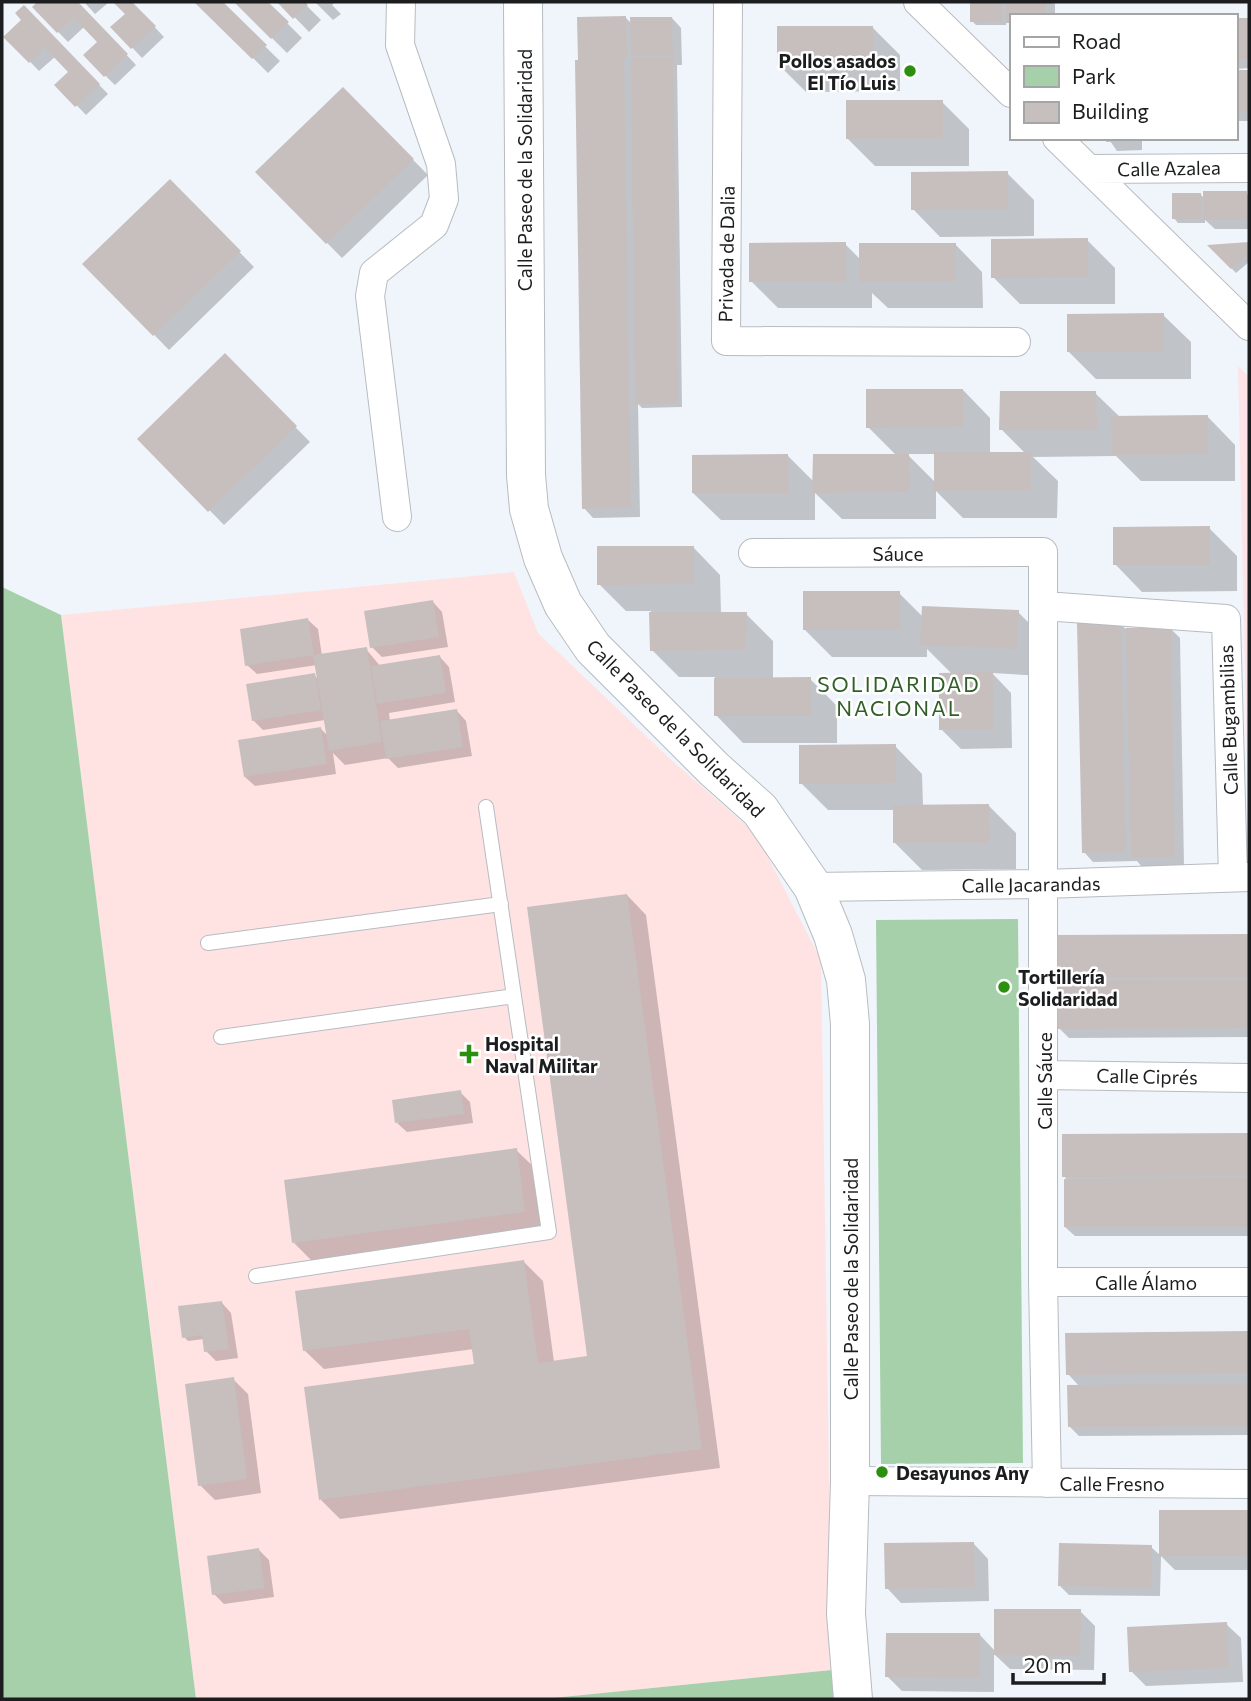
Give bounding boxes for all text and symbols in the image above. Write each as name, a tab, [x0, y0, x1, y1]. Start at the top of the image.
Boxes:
legend	[1010, 14, 1237, 140]
text: Road	[1072, 28, 1121, 53]
street label: Calle Paseo de la Solidaridad	[513, 49, 536, 291]
place label: Pollos asados El Tío Luis	[779, 49, 896, 94]
marker: Pollos asados El Tío Luis	[902, 63, 918, 79]
text: Park	[1072, 63, 1116, 88]
text: Building	[1072, 98, 1149, 123]
street label: Calle Azalea	[1117, 156, 1221, 180]
street label: Privada de Dalia	[713, 185, 739, 323]
street label: Sáuce	[872, 542, 924, 565]
street label: Calle Paseo de la Solidaridad	[582, 634, 770, 822]
street label: Calle Bugambilias	[1214, 645, 1242, 795]
district label: SOLIDARIDAD NACIONAL	[817, 671, 981, 720]
street label: Calle Jacarandas	[961, 871, 1101, 897]
place label: Tortillería Solidaridad	[1018, 965, 1118, 1010]
marker: Tortillería Solidaridad	[996, 979, 1012, 995]
place label: Hospital Naval Militar	[485, 1032, 598, 1077]
street label: Calle Sáuce	[1033, 1032, 1056, 1130]
marker: Hospital Naval Militar	[459, 1044, 479, 1064]
street label: Calle Ciprés	[1096, 1064, 1198, 1088]
street label: Calle Paseo de la Solidaridad	[839, 1158, 862, 1400]
street label: Calle Álamo	[1095, 1271, 1197, 1294]
place label: Desayunos Any	[896, 1461, 1030, 1484]
marker: Desayunos Any	[874, 1464, 890, 1480]
street label: Calle Fresno	[1059, 1472, 1165, 1495]
scale bar	[1013, 1642, 1104, 1686]
text: 20 m	[1024, 1652, 1072, 1677]

